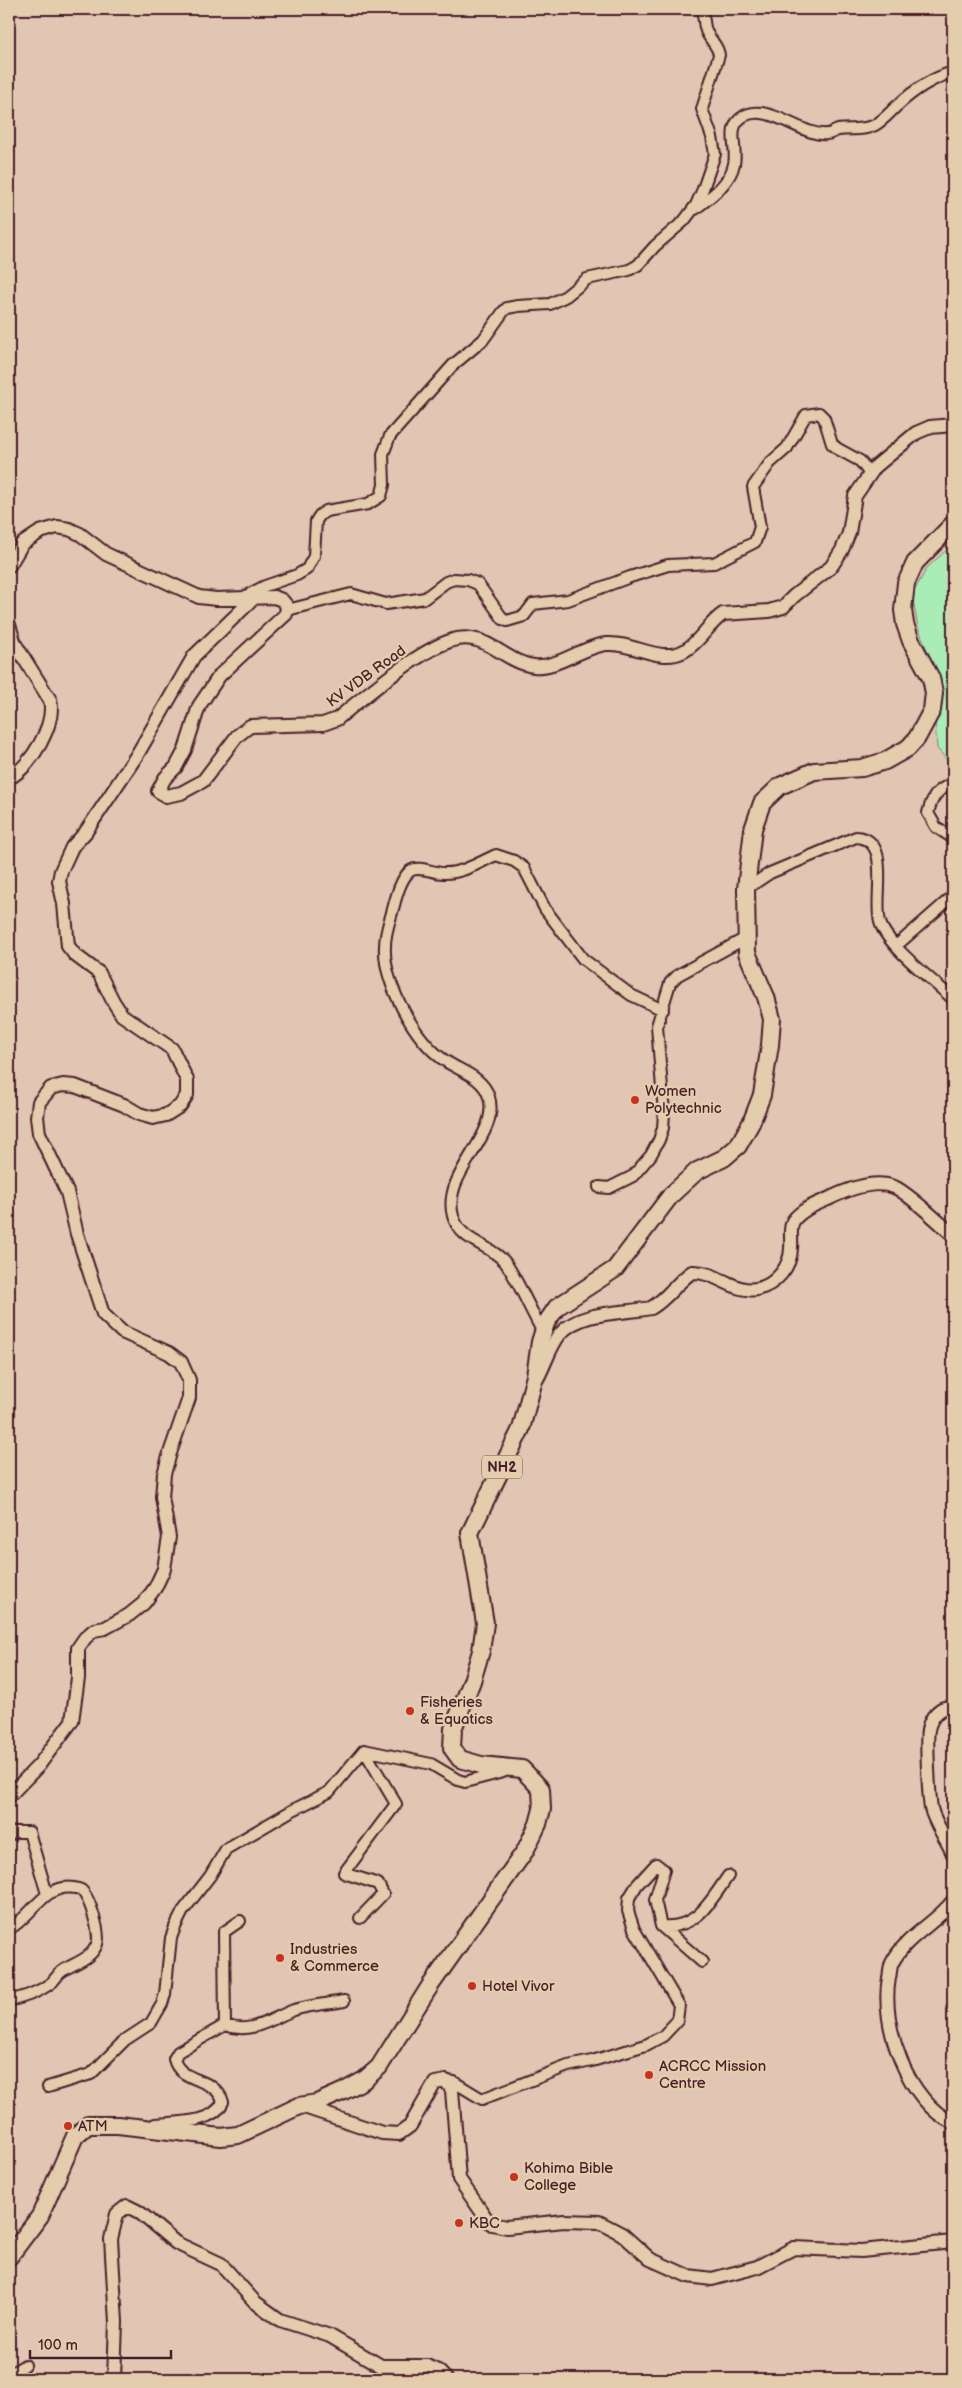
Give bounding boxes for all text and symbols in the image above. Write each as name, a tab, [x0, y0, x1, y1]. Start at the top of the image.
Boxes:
street label: KV VDB Road	[323, 641, 410, 712]
place label: Women Polytechnic	[645, 1082, 722, 1118]
marker: Women Polytechnic	[629, 1094, 641, 1106]
road number: NH2	[482, 1455, 522, 1478]
place label: Fisheries & Equatics	[420, 1693, 494, 1729]
marker: Fisheries & Equatics	[404, 1705, 416, 1717]
place label: Industries & Commerce	[290, 1940, 379, 1976]
marker: Industries & Commerce	[274, 1952, 286, 1964]
place label: Hotel Vivor	[482, 1977, 555, 1996]
marker: Hotel Vivor	[466, 1980, 478, 1992]
place label: ACRCC Mission Centre	[659, 2057, 766, 2093]
marker: ACRCC Mission Centre	[643, 2069, 655, 2081]
place label: ATM	[78, 2117, 108, 2136]
marker: ATM	[62, 2120, 74, 2132]
place label: Kohima Bible College	[524, 2159, 613, 2195]
marker: Kohima Bible College	[508, 2171, 520, 2183]
place label: KBC	[469, 2214, 500, 2233]
marker: KBC	[453, 2217, 465, 2229]
scale bar	[30, 2328, 171, 2360]
text: 100 m	[38, 2336, 78, 2355]

